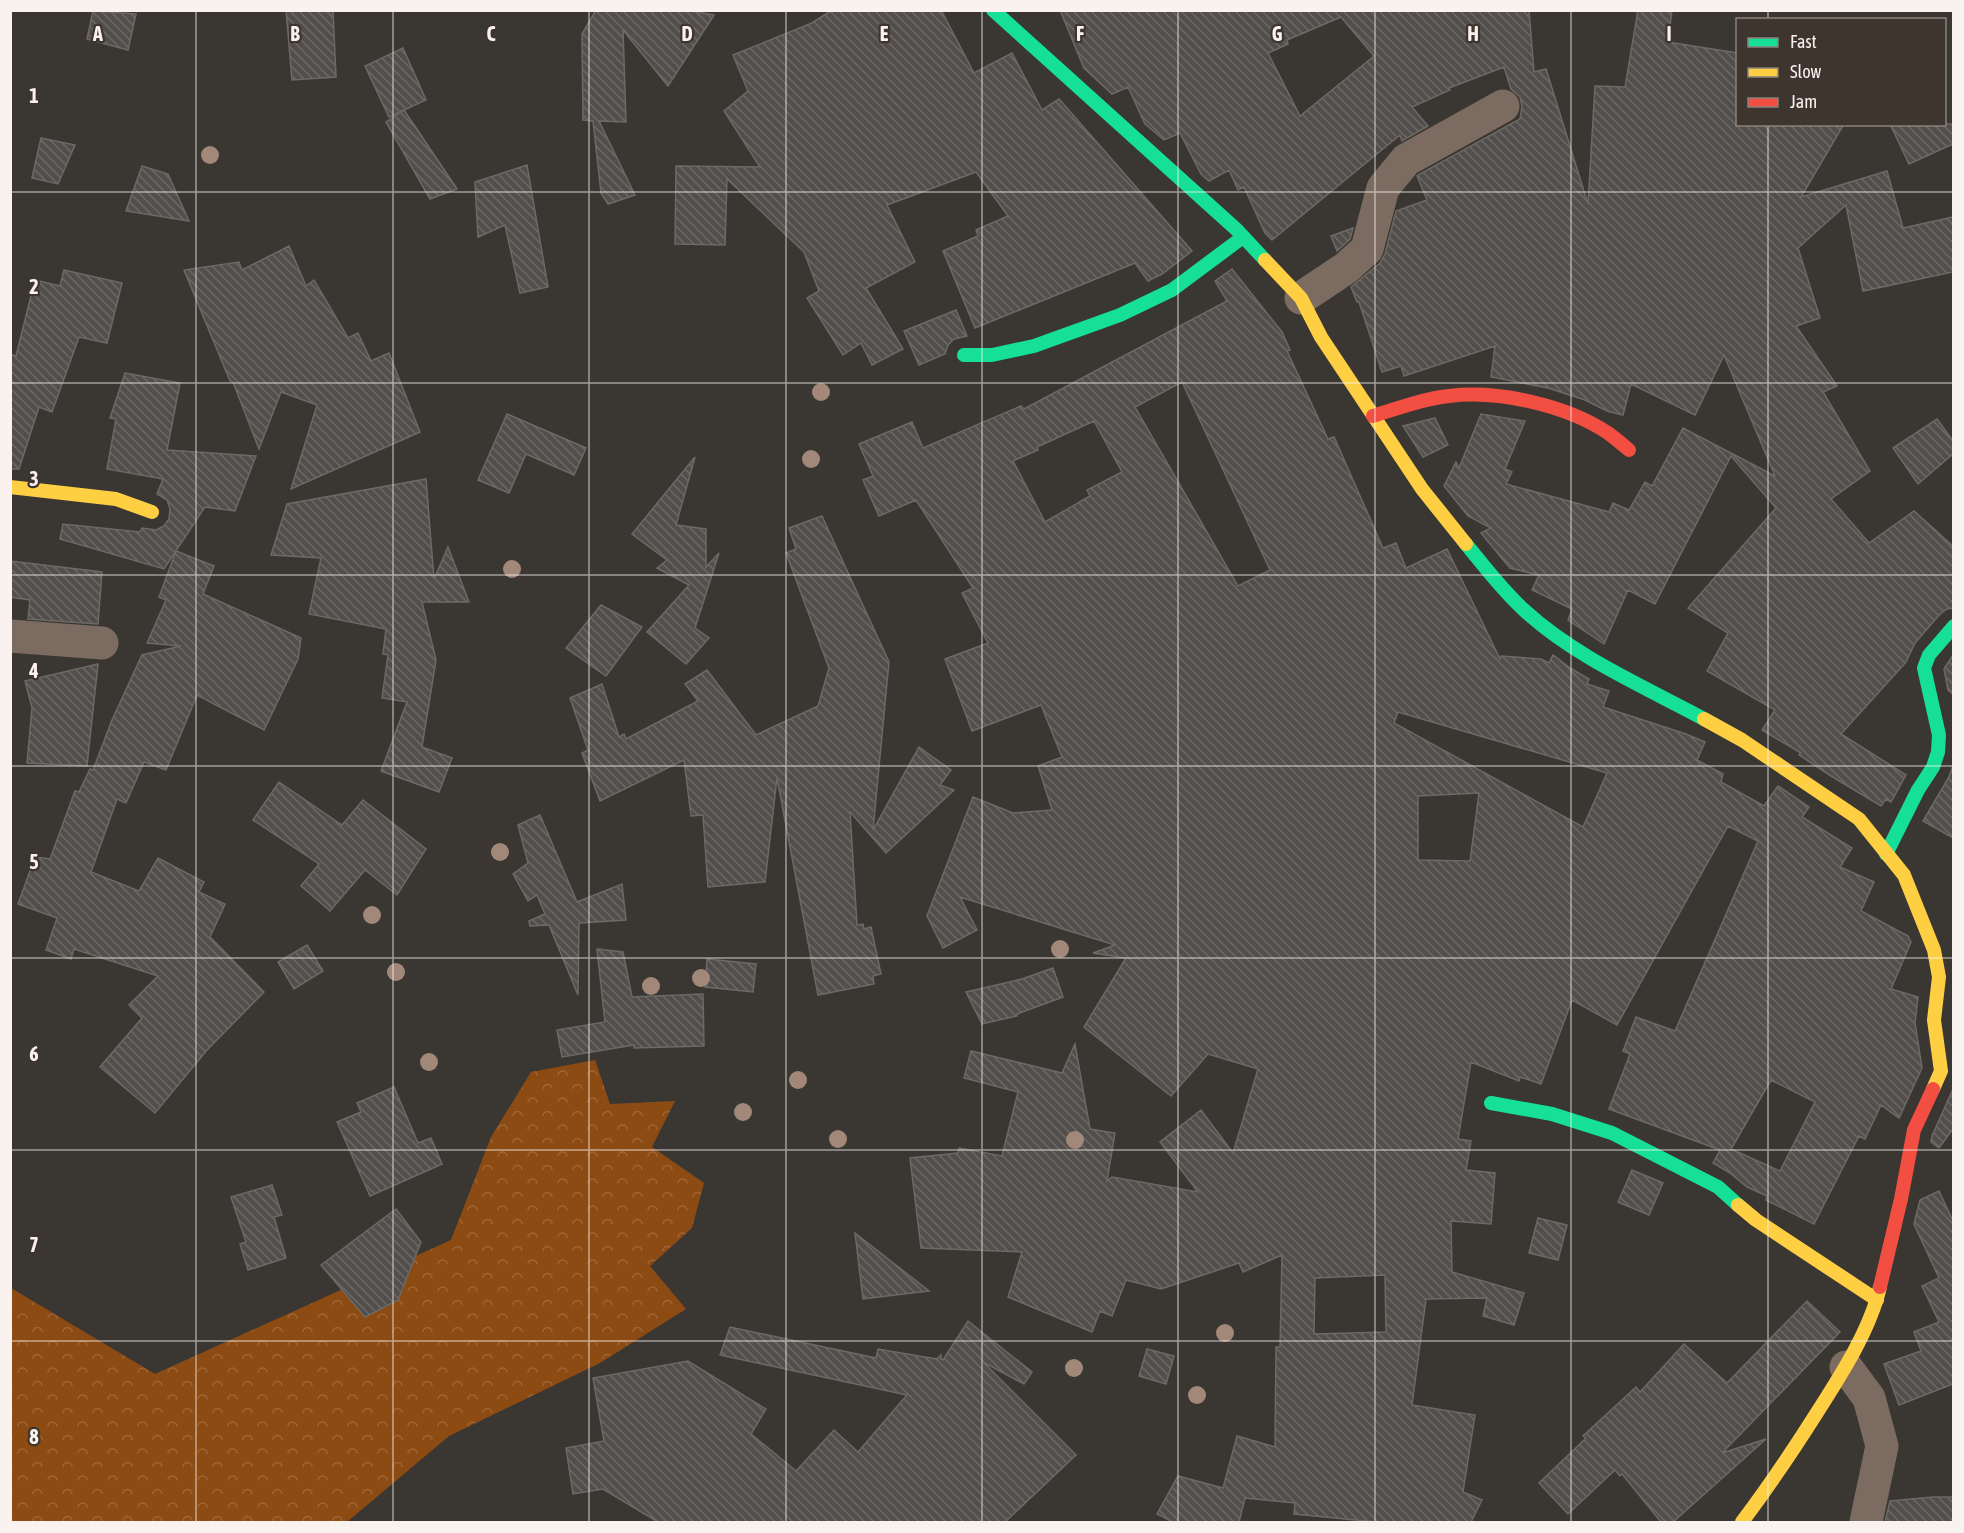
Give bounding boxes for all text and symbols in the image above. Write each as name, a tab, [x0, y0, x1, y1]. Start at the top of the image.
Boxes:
legend	[1736, 18, 1946, 126]
text: A	[92, 22, 103, 45]
text: B	[290, 22, 300, 45]
text: C	[487, 22, 496, 45]
text: D	[681, 22, 693, 45]
text: E	[880, 22, 889, 45]
text: F	[1076, 22, 1084, 45]
text: G	[1272, 22, 1283, 45]
text: H	[1467, 22, 1479, 45]
text: I	[1666, 22, 1672, 45]
text: Fast	[1790, 31, 1817, 52]
text: Slow	[1790, 61, 1821, 82]
text: 1	[29, 84, 39, 107]
text: Jam	[1790, 91, 1817, 112]
text: 2	[29, 275, 39, 298]
text: 3	[29, 467, 39, 490]
text: 4	[28, 659, 39, 682]
text: 5	[29, 850, 39, 873]
text: 6	[29, 1042, 39, 1065]
text: 7	[29, 1233, 39, 1256]
text: 8	[29, 1425, 39, 1448]

